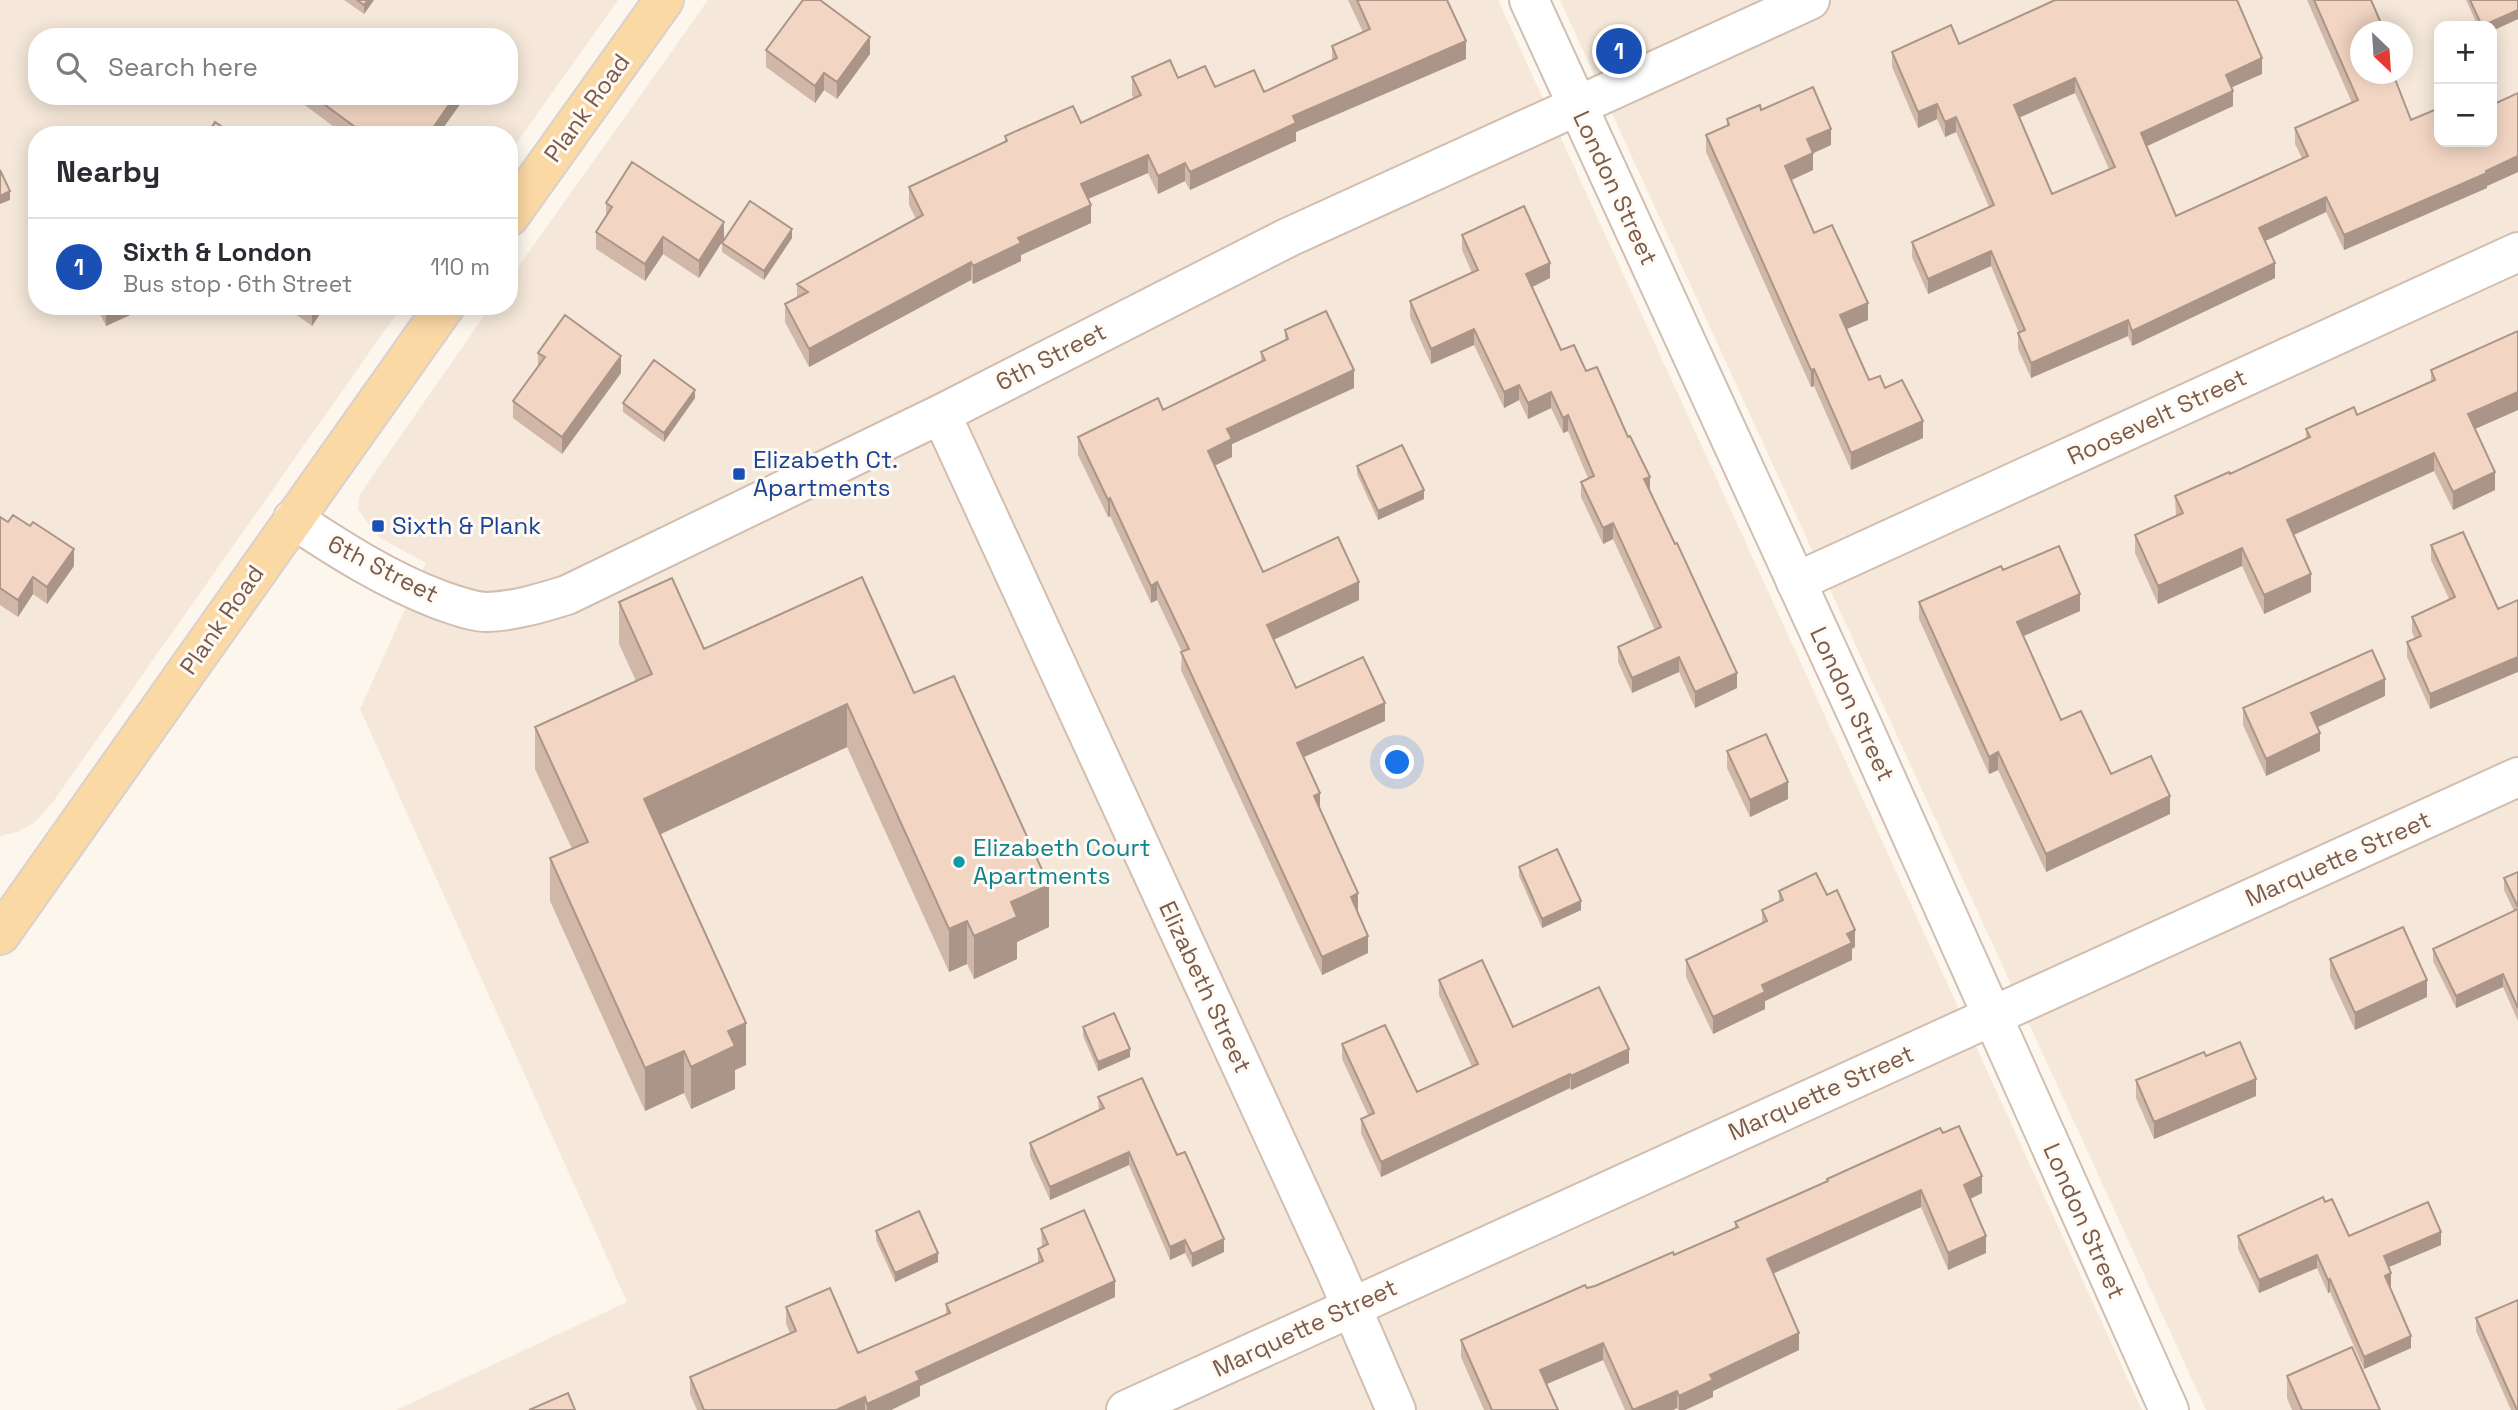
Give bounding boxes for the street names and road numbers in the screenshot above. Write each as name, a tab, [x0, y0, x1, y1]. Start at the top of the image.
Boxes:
street label: Plank Road	[537, 47, 636, 168]
street label: London Street	[1566, 106, 1665, 270]
street label: 6th Street	[990, 316, 1111, 398]
street label: Roosevelt Street	[2062, 361, 2251, 472]
street label: 6th Street	[323, 528, 444, 610]
street label: Plank Road	[173, 559, 271, 681]
street label: London Street	[1803, 622, 1902, 786]
street label: Marquette Street	[2240, 804, 2435, 913]
street label: Elizabeth Street	[1152, 896, 1259, 1078]
street label: Marquette Street	[1723, 1038, 1918, 1147]
street label: London Street	[2036, 1138, 2133, 1303]
street label: Marquette Street	[1208, 1271, 1402, 1384]

